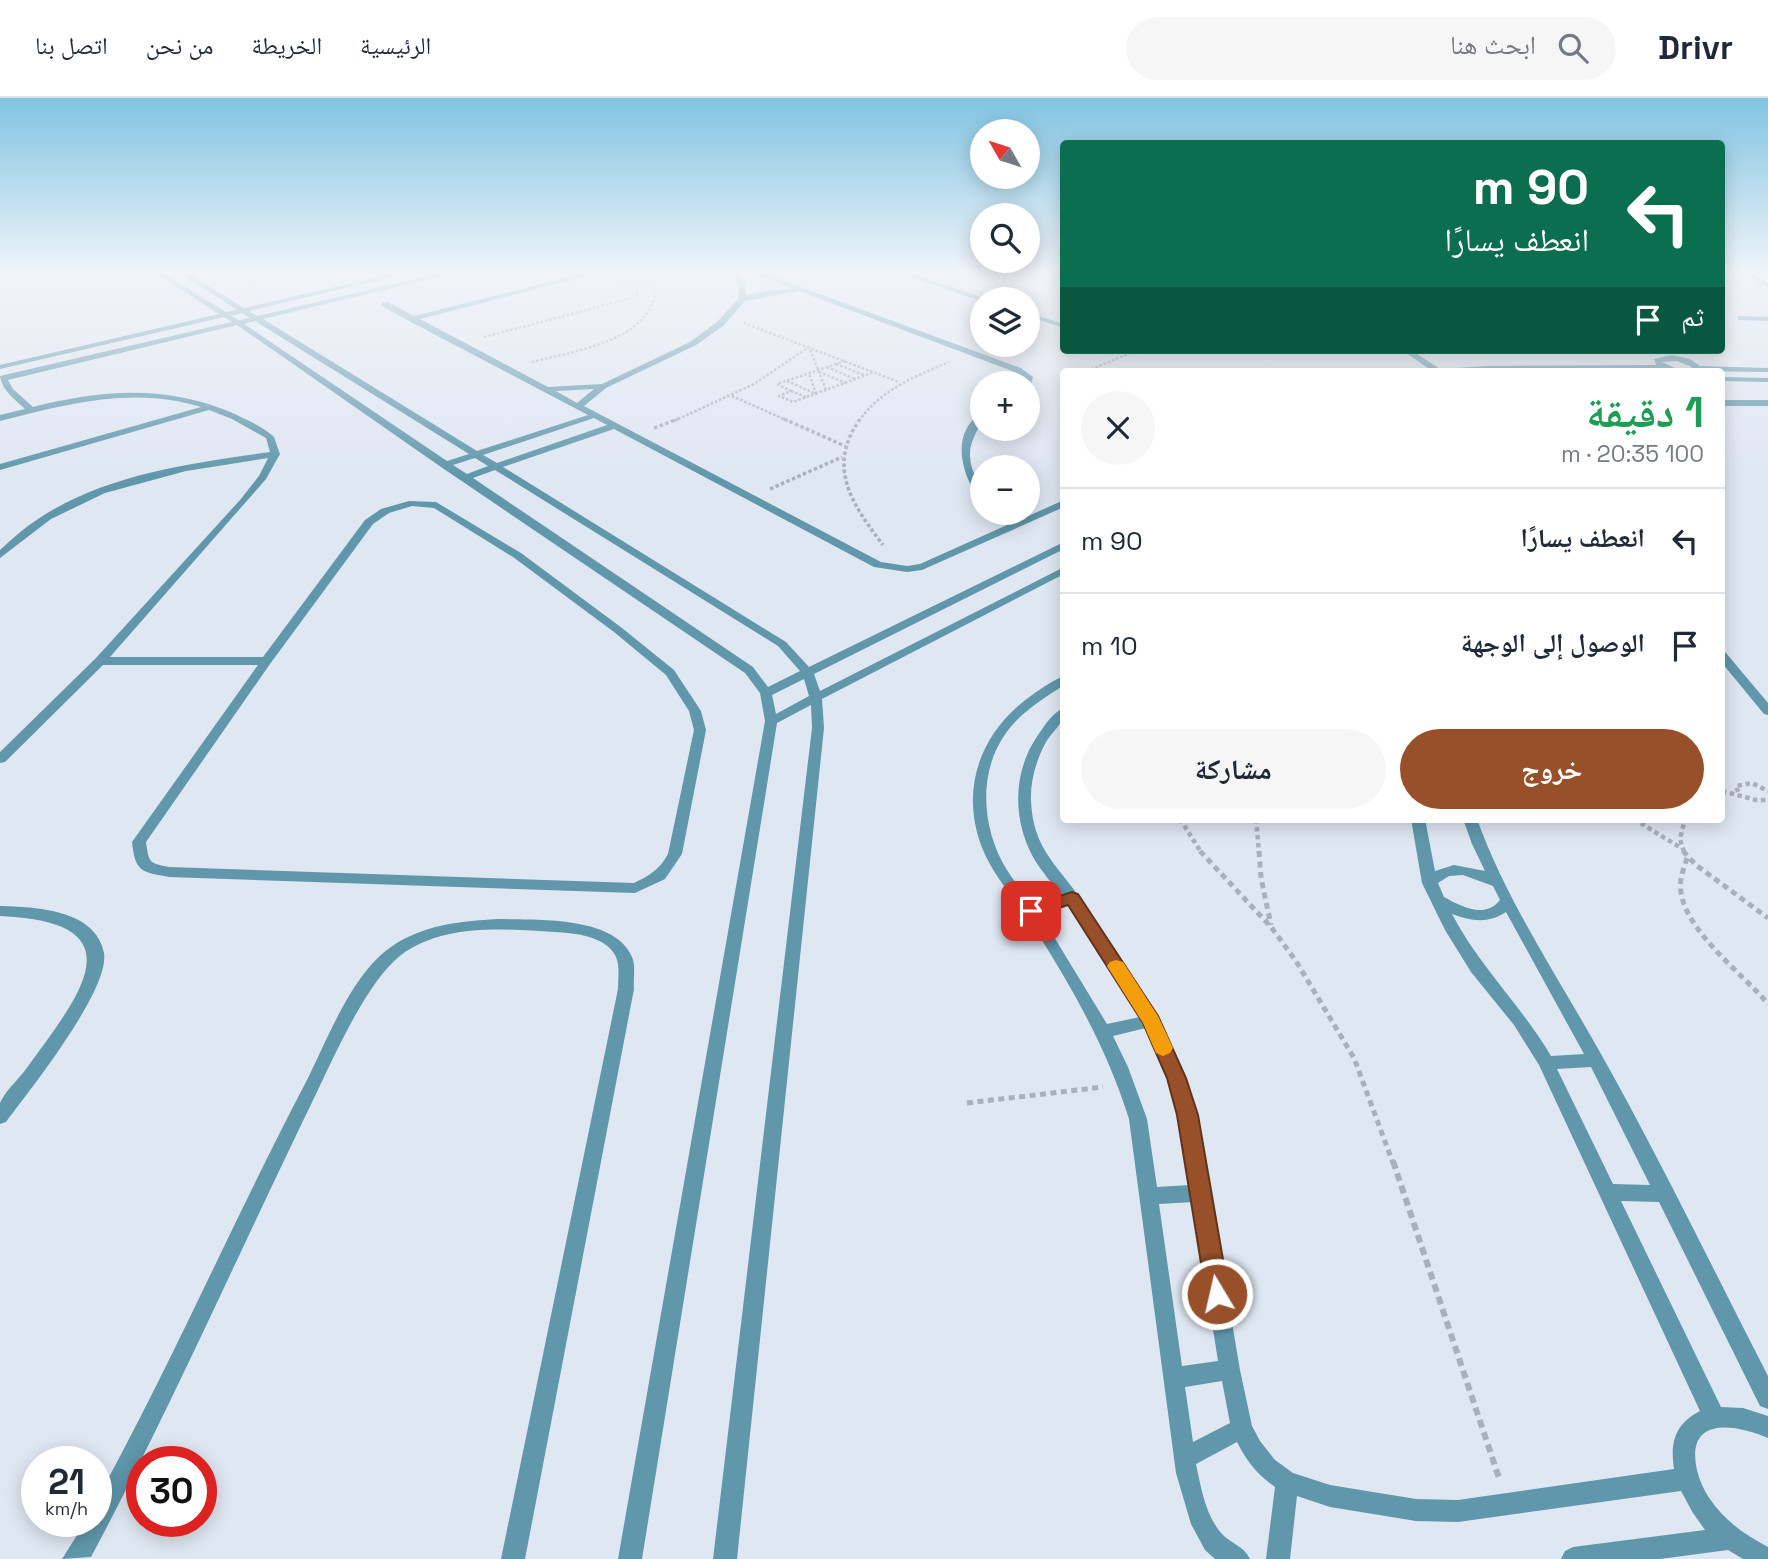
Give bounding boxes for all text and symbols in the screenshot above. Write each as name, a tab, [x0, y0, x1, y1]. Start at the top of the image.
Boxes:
search box	[1126, 17, 1616, 80]
text: Drivr	[1658, 27, 1733, 69]
text: ابحث هنا	[1450, 28, 1536, 62]
icon: search	[1554, 29, 1592, 67]
text: اتصل بنا	[35, 30, 108, 61]
text: من نحن	[146, 30, 213, 61]
text: الخريطة	[251, 30, 322, 61]
text: الرئيسية	[360, 30, 431, 61]
north arrow	[970, 119, 1040, 189]
map controls	[970, 119, 1040, 525]
text: 90 m	[1473, 156, 1589, 218]
icon: left	[1613, 168, 1704, 259]
button: search	[970, 203, 1040, 273]
text: انعطف يسارًا	[1445, 220, 1589, 260]
button: layers	[970, 287, 1040, 357]
text: ثم	[1681, 300, 1704, 334]
icon: arrive	[1629, 301, 1667, 339]
button: +	[970, 371, 1040, 441]
text: 1 دقيقة	[1586, 386, 1704, 439]
button: close	[1081, 391, 1155, 465]
text: 100 m · 20:35	[1561, 439, 1704, 469]
button: −	[970, 455, 1040, 525]
text: انعطف يسارًا	[1521, 521, 1645, 555]
icon: left	[1666, 522, 1704, 560]
text: 90 m	[1081, 524, 1143, 558]
text: الوصول إلى الوجهة	[1461, 626, 1645, 660]
icon: arrive	[1666, 627, 1704, 665]
text: 10 m	[1081, 629, 1138, 663]
button: مشاركة	[1081, 729, 1386, 809]
button: خروج	[1400, 729, 1704, 809]
pin	[1001, 881, 1061, 941]
icon: arrive	[1012, 892, 1050, 930]
position arrow	[1180, 1257, 1254, 1331]
speed limit sign: 30	[126, 1446, 217, 1537]
text: 21	[48, 1460, 85, 1504]
text: km/h	[45, 1497, 88, 1520]

